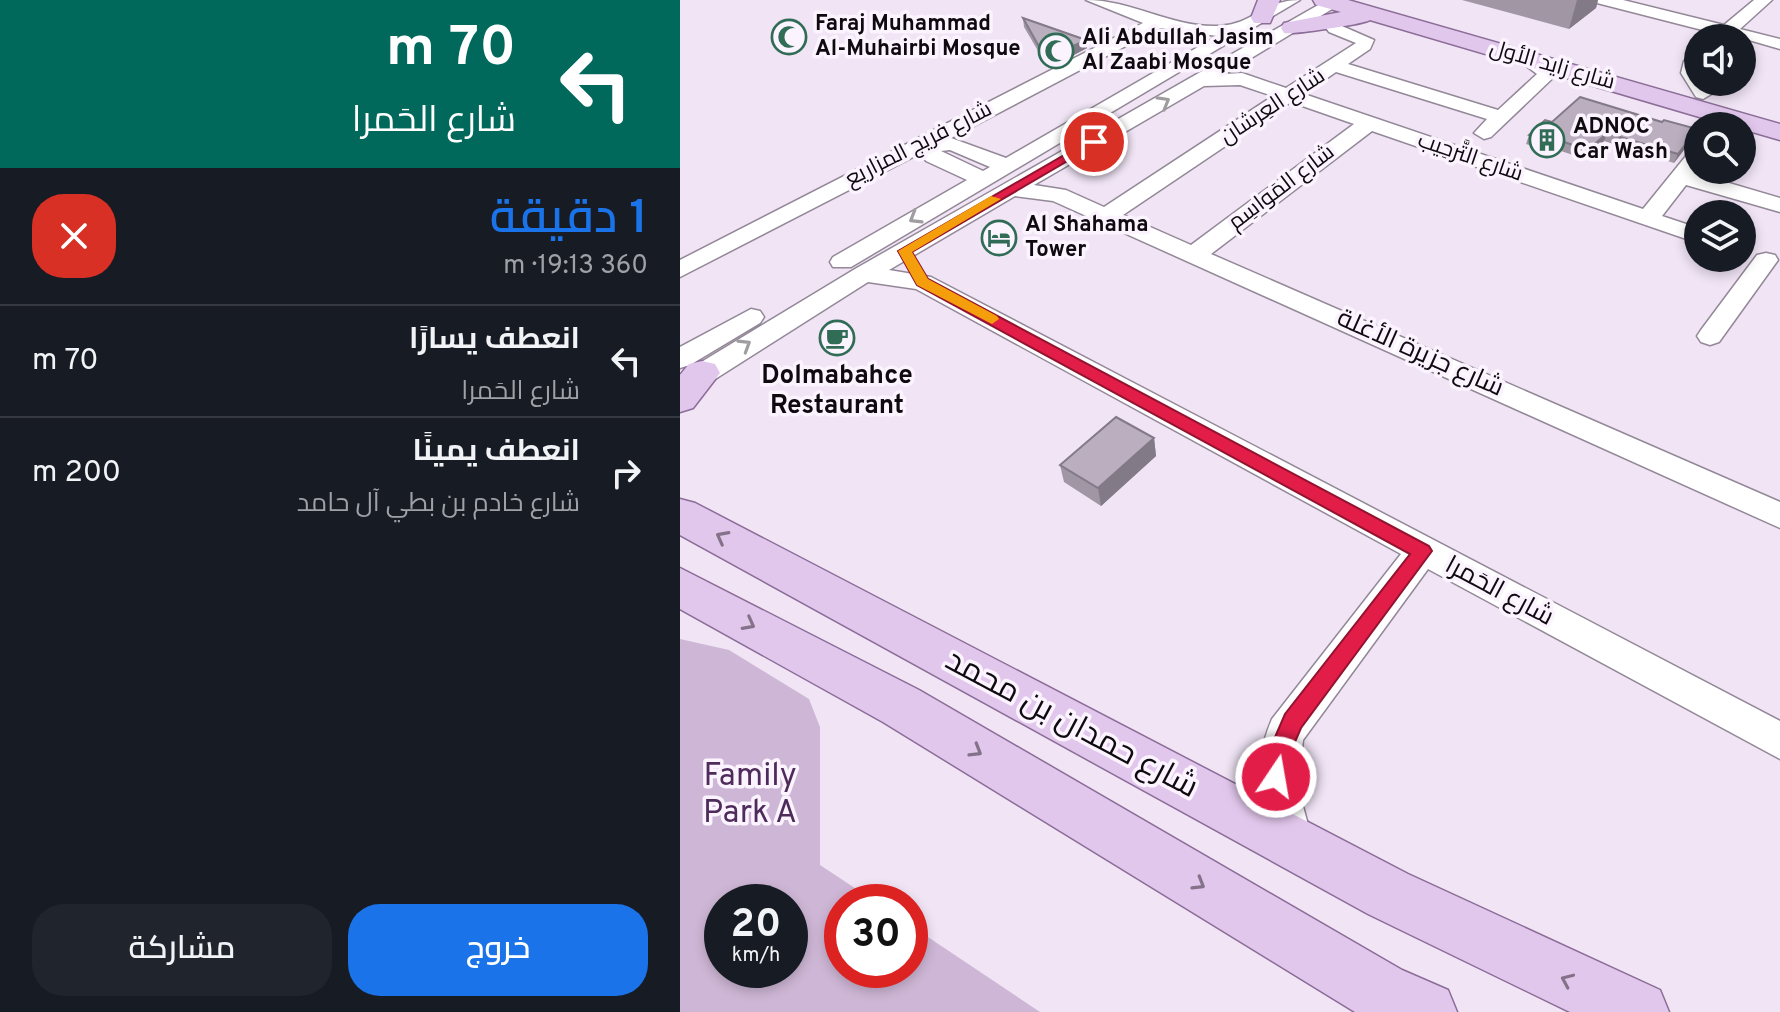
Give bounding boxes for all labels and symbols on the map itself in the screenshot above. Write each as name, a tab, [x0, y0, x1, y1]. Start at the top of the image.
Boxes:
place label: Faraj Muhammad Al-Muhairbi Mosque	[815, 11, 1020, 63]
mosque icon: Faraj Muhammad Al-Muhairbi Mosque	[770, 18, 808, 56]
place label: Ali Abdullah Jasim Al Zaabi Mosque	[1082, 25, 1274, 77]
mosque icon: Ali Abdullah Jasim Al Zaabi Mosque	[1037, 32, 1075, 70]
street label: شارع زايد الأول	[1486, 35, 1618, 97]
street label: شارع العِرشان	[1215, 63, 1331, 151]
street label: شارع فريج المزاريع	[841, 96, 997, 194]
one-way arrow	[1155, 96, 1169, 112]
pin	[1060, 108, 1128, 176]
place label: ADNOC Car Wash	[1573, 114, 1668, 166]
building icon: ADNOC Car Wash	[1528, 121, 1566, 159]
street label: شارع التَّرحِيب	[1414, 125, 1527, 189]
street label: شارع المَواسِم	[1224, 139, 1340, 237]
one-way arrow	[909, 209, 924, 224]
place label: Al Shahama Tower	[1025, 212, 1148, 264]
hotel icon: Al Shahama Tower	[980, 219, 1018, 257]
street label: شارع جزيرة الأغلة	[1332, 303, 1508, 405]
cafe icon: Dolmabahce Restaurant	[818, 319, 856, 357]
one-way arrow	[736, 340, 751, 355]
place label: Dolmabahce Restaurant	[761, 360, 913, 423]
one-way arrow	[716, 532, 730, 547]
street label: شارع الحَمرا	[1439, 550, 1559, 634]
one-way arrow	[740, 614, 754, 630]
street label: شارع حمدان بن محمد	[938, 642, 1204, 808]
position arrow	[1234, 735, 1318, 819]
one-way arrow	[967, 741, 982, 757]
park label: Family Park A	[703, 757, 797, 834]
one-way arrow	[1190, 874, 1205, 890]
speed limit sign: 30	[824, 884, 928, 988]
one-way arrow	[1561, 974, 1575, 990]

